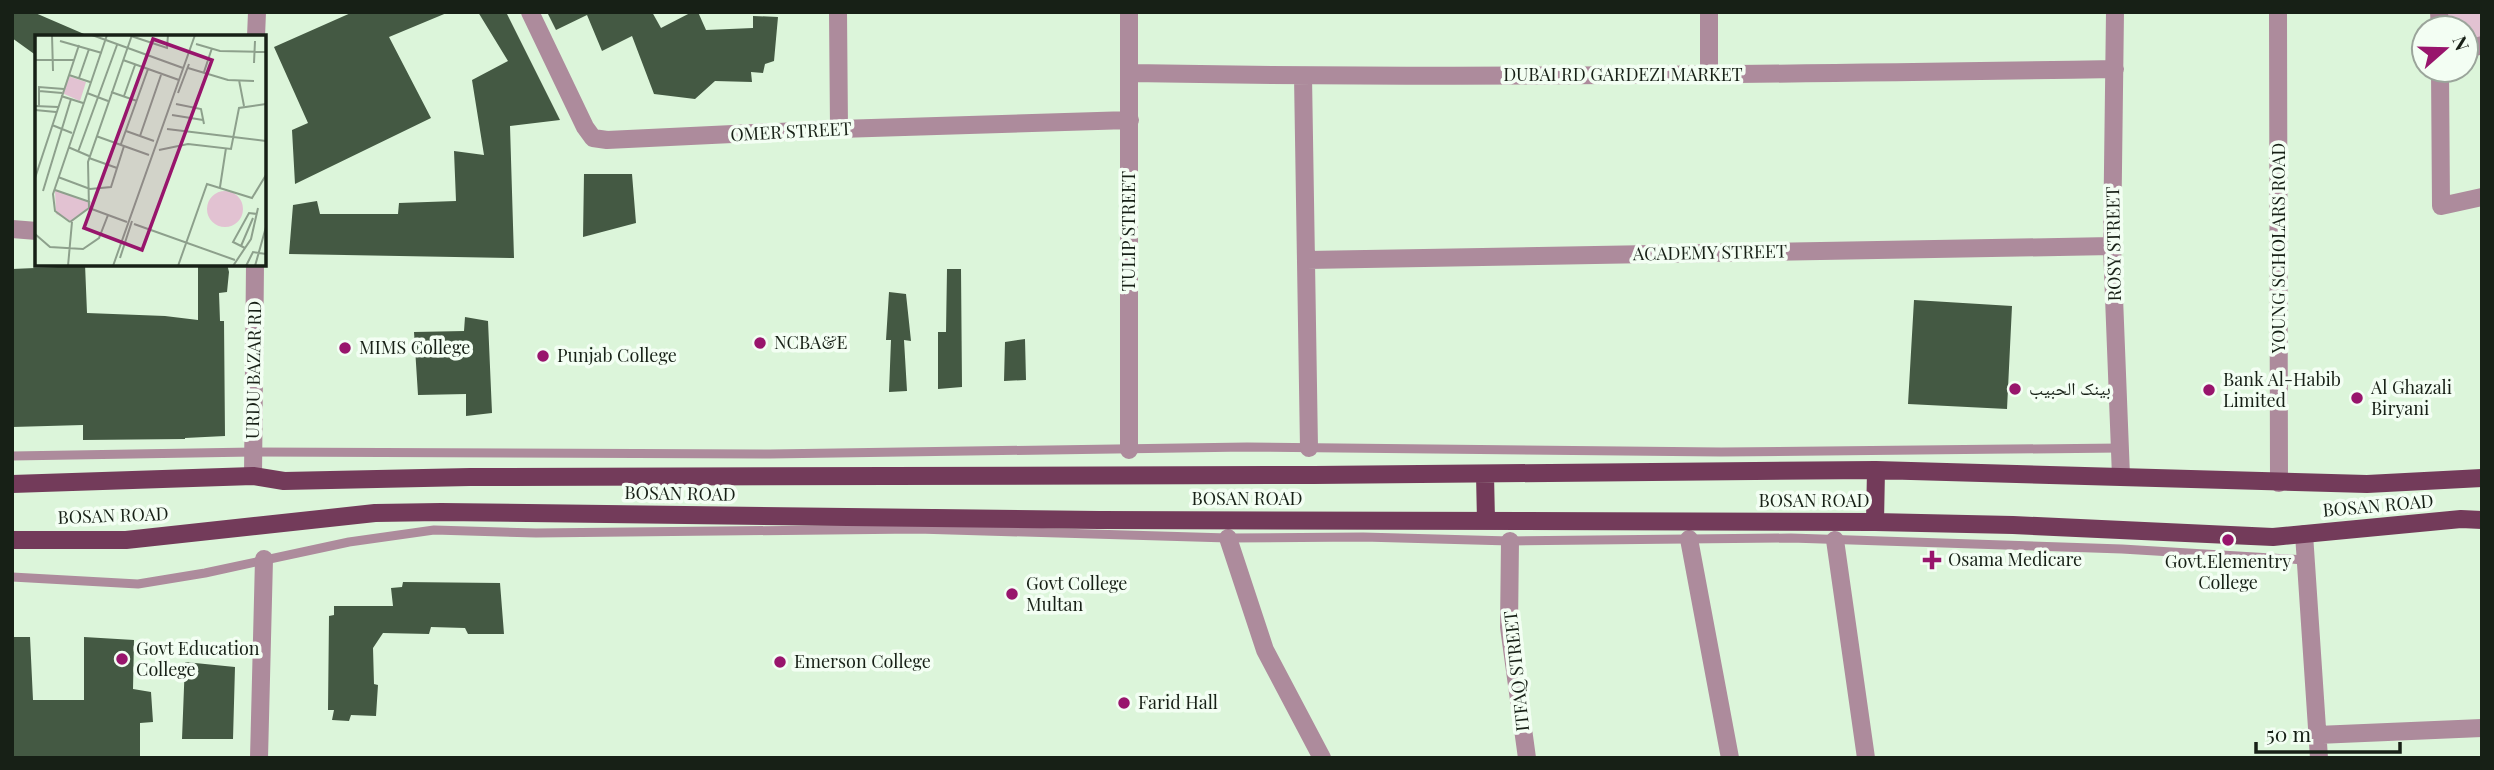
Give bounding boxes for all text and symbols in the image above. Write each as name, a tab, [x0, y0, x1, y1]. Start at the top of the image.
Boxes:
north arrow	[2410, 14, 2480, 84]
text: N	[2447, 32, 2477, 54]
inset map	[35, 35, 266, 266]
street label: DUBAI RD GARDEZI MARKET	[1503, 62, 1743, 86]
street label: OMER STREET	[730, 116, 852, 146]
street label: YOUNG SCHOLARS ROAD	[2266, 143, 2290, 354]
street label: TULIP STREET	[1116, 171, 1140, 291]
street label: ROSY STREET	[2100, 186, 2126, 302]
street label: ACADEMY STREET	[1632, 239, 1787, 265]
street label: URDU BAZAR RD	[240, 301, 266, 439]
place label: NCBA&E	[774, 330, 847, 354]
place label: MIMS College	[359, 335, 470, 359]
marker: NCBA&E	[752, 335, 768, 351]
marker: MIMS College	[337, 340, 353, 356]
place label: Punjab College	[557, 343, 677, 367]
marker: Punjab College	[535, 348, 551, 364]
place label: Bank Al-Habib Limited	[2223, 367, 2341, 412]
place label: Al Ghazali Biryani	[2370, 375, 2452, 420]
place label: بينک الحبيب	[2029, 376, 2111, 400]
marker: بينک الحبيب	[2007, 381, 2023, 397]
marker: Bank Al-Habib Limited	[2201, 382, 2217, 398]
marker: Al Ghazali Biryani	[2349, 390, 2365, 406]
street label: BOSAN ROAD	[624, 480, 736, 506]
street label: BOSAN ROAD	[1191, 486, 1303, 510]
street label: BOSAN ROAD	[1758, 488, 1870, 512]
street label: BOSAN ROAD	[2322, 488, 2434, 522]
street label: BOSAN ROAD	[57, 501, 169, 529]
marker: Govt.Elementry College	[2220, 532, 2236, 548]
place label: Osama Medicare	[1948, 547, 2082, 571]
place label: Govt.Elementry College	[2165, 549, 2291, 594]
marker: Osama Medicare	[1922, 550, 1942, 570]
place label: Govt College Multan	[1026, 571, 1127, 616]
marker: Govt College Multan	[1004, 586, 1020, 602]
street label: ITFAQ STREET	[1498, 610, 1534, 733]
place label: Govt Education College	[136, 636, 260, 681]
place label: Emerson College	[794, 649, 931, 673]
marker: Govt Education College	[114, 651, 130, 667]
marker: Emerson College	[772, 654, 788, 670]
place label: Farid Hall	[1138, 690, 1218, 714]
marker: Farid Hall	[1116, 695, 1132, 711]
scale bar	[2256, 710, 2400, 754]
text: 50 m	[2266, 719, 2312, 747]

